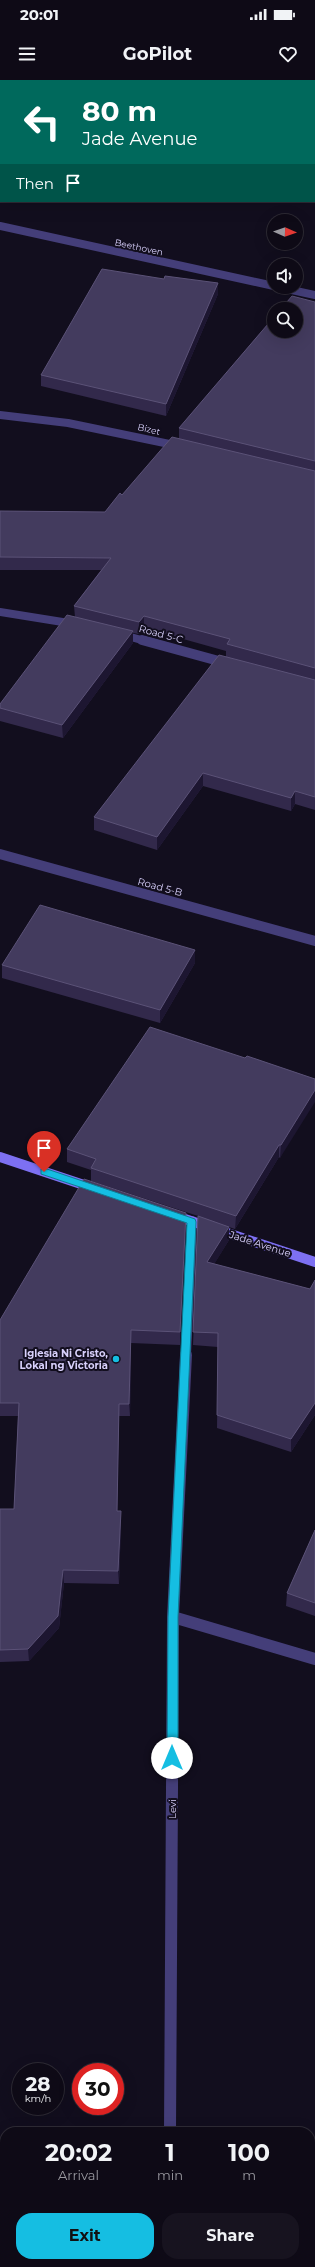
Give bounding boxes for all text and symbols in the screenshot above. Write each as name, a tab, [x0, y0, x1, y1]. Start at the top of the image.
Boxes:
text: 20:01	[20, 5, 59, 24]
icon: menu	[16, 43, 38, 65]
text: GoPilot	[123, 43, 192, 65]
icon: heart	[277, 43, 299, 65]
text: 80 m	[82, 94, 157, 128]
icon: left	[16, 96, 68, 148]
text: Jade Avenue	[82, 128, 197, 150]
icon: arrive	[62, 172, 84, 194]
text: Then	[16, 174, 54, 193]
north arrow	[267, 214, 303, 250]
map controls	[267, 214, 303, 338]
street label: Beethoven	[114, 237, 164, 257]
button: sound	[267, 258, 303, 294]
button: search	[267, 302, 303, 338]
street label: Bizet	[137, 421, 162, 437]
street label: Road 5-C	[137, 622, 185, 646]
street label: Road 5-B	[136, 875, 184, 899]
pin	[27, 1131, 61, 1172]
icon: arrive	[33, 1137, 55, 1159]
street label: Jade Avenue	[227, 1228, 292, 1260]
place label: Iglesia Ni Cristo, Lokal ng Victoria	[20, 1347, 108, 1372]
marker: Iglesia Ni Cristo, Lokal ng Victoria	[111, 1354, 121, 1364]
position arrow	[151, 1737, 193, 1779]
street label: Levi	[166, 1799, 179, 1819]
speed limit sign: 30	[72, 2063, 124, 2115]
text: 28	[26, 2072, 51, 2096]
text: km/h	[25, 2092, 51, 2105]
text: 20:02	[45, 2138, 112, 2167]
text: 1	[165, 2138, 175, 2167]
text: 100	[228, 2138, 270, 2167]
text: Arrival	[58, 2167, 99, 2183]
text: min	[157, 2167, 183, 2183]
text: m	[242, 2167, 256, 2183]
button: Exit	[16, 2213, 154, 2259]
button: Share	[162, 2213, 299, 2259]

